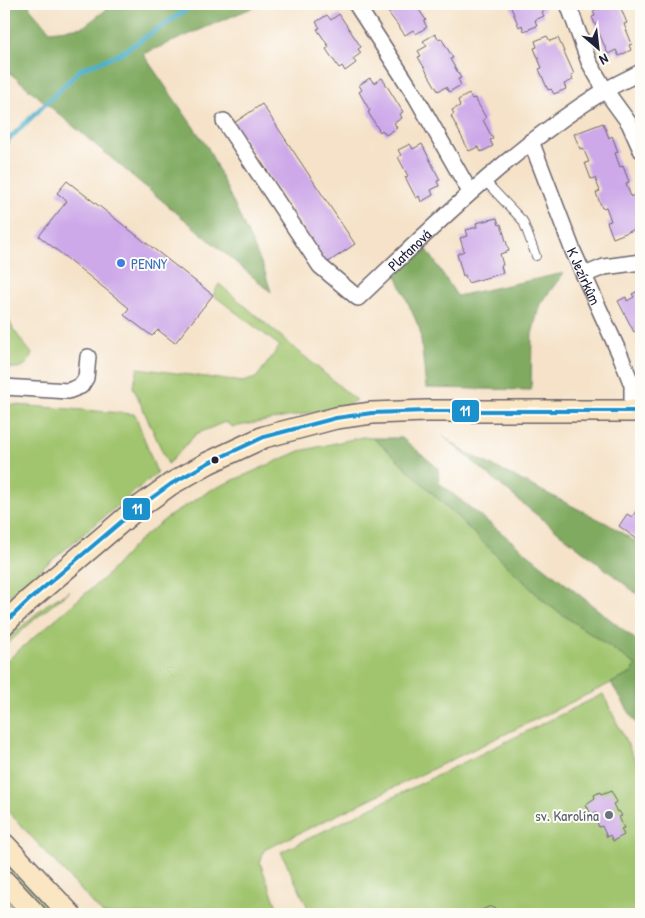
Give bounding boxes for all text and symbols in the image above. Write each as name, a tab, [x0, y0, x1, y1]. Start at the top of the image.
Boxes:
north arrow	[572, 22, 622, 72]
text: N	[596, 50, 612, 70]
street label: Platanová	[383, 224, 436, 275]
street label: K Jezírkům	[562, 244, 606, 308]
place label: PENNY	[131, 253, 168, 274]
marker: PENNY	[115, 257, 127, 269]
line badge: 11	[451, 399, 480, 423]
text: 11	[460, 401, 470, 420]
unlabelled marker	[210, 455, 220, 465]
line badge: 11	[122, 497, 151, 521]
text: 11	[132, 499, 142, 518]
place label: sv. Karolína	[535, 805, 599, 826]
marker: sv. Karolína	[603, 809, 615, 821]

